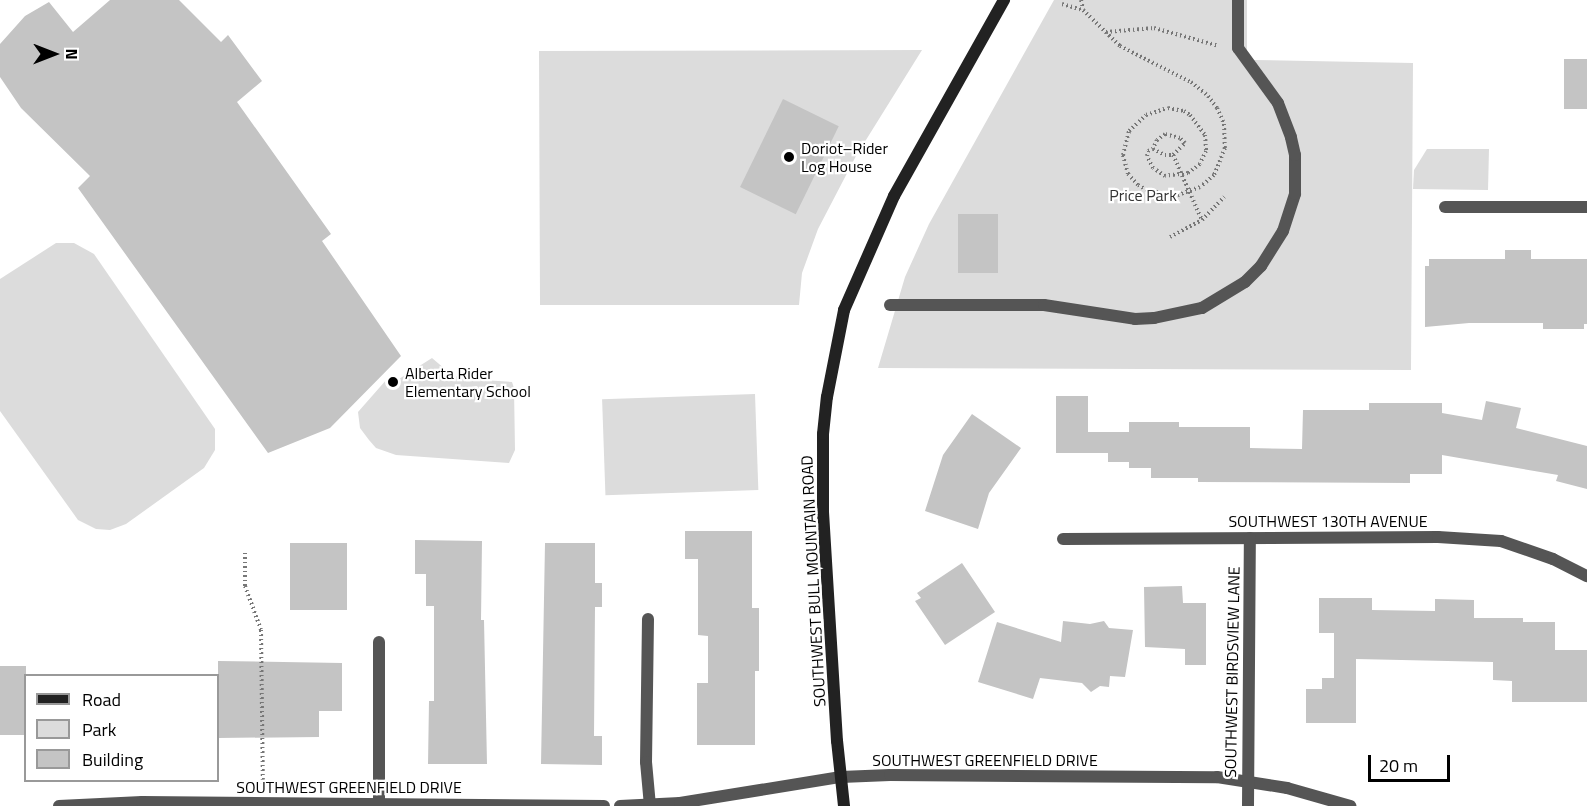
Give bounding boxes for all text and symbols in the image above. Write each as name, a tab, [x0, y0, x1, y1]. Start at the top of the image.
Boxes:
north arrow	[24, 24, 84, 84]
text: N	[60, 48, 84, 60]
place label: Doriot–Rider Log House	[801, 138, 888, 176]
marker: Doriot–Rider Log House	[782, 150, 796, 164]
park label: Price Park	[1109, 185, 1177, 205]
place label: Alberta Rider Elementary School	[405, 363, 531, 401]
marker: Alberta Rider Elementary School	[386, 375, 400, 389]
street label: SOUTHWEST BULL MOUNTAIN ROAD	[797, 455, 829, 707]
street label: SOUTHWEST 130TH AVENUE	[1228, 511, 1428, 531]
street label: SOUTHWEST BIRDSVIEW LANE	[1221, 566, 1243, 778]
legend	[24, 674, 219, 782]
text: Road	[82, 686, 121, 713]
text: Park	[82, 716, 116, 743]
scale bar	[1371, 743, 1454, 781]
text: Building	[82, 746, 143, 773]
street label: SOUTHWEST GREENFIELD DRIVE	[872, 750, 1098, 770]
text: 20 m	[1379, 752, 1418, 779]
street label: SOUTHWEST GREENFIELD DRIVE	[236, 777, 462, 797]

